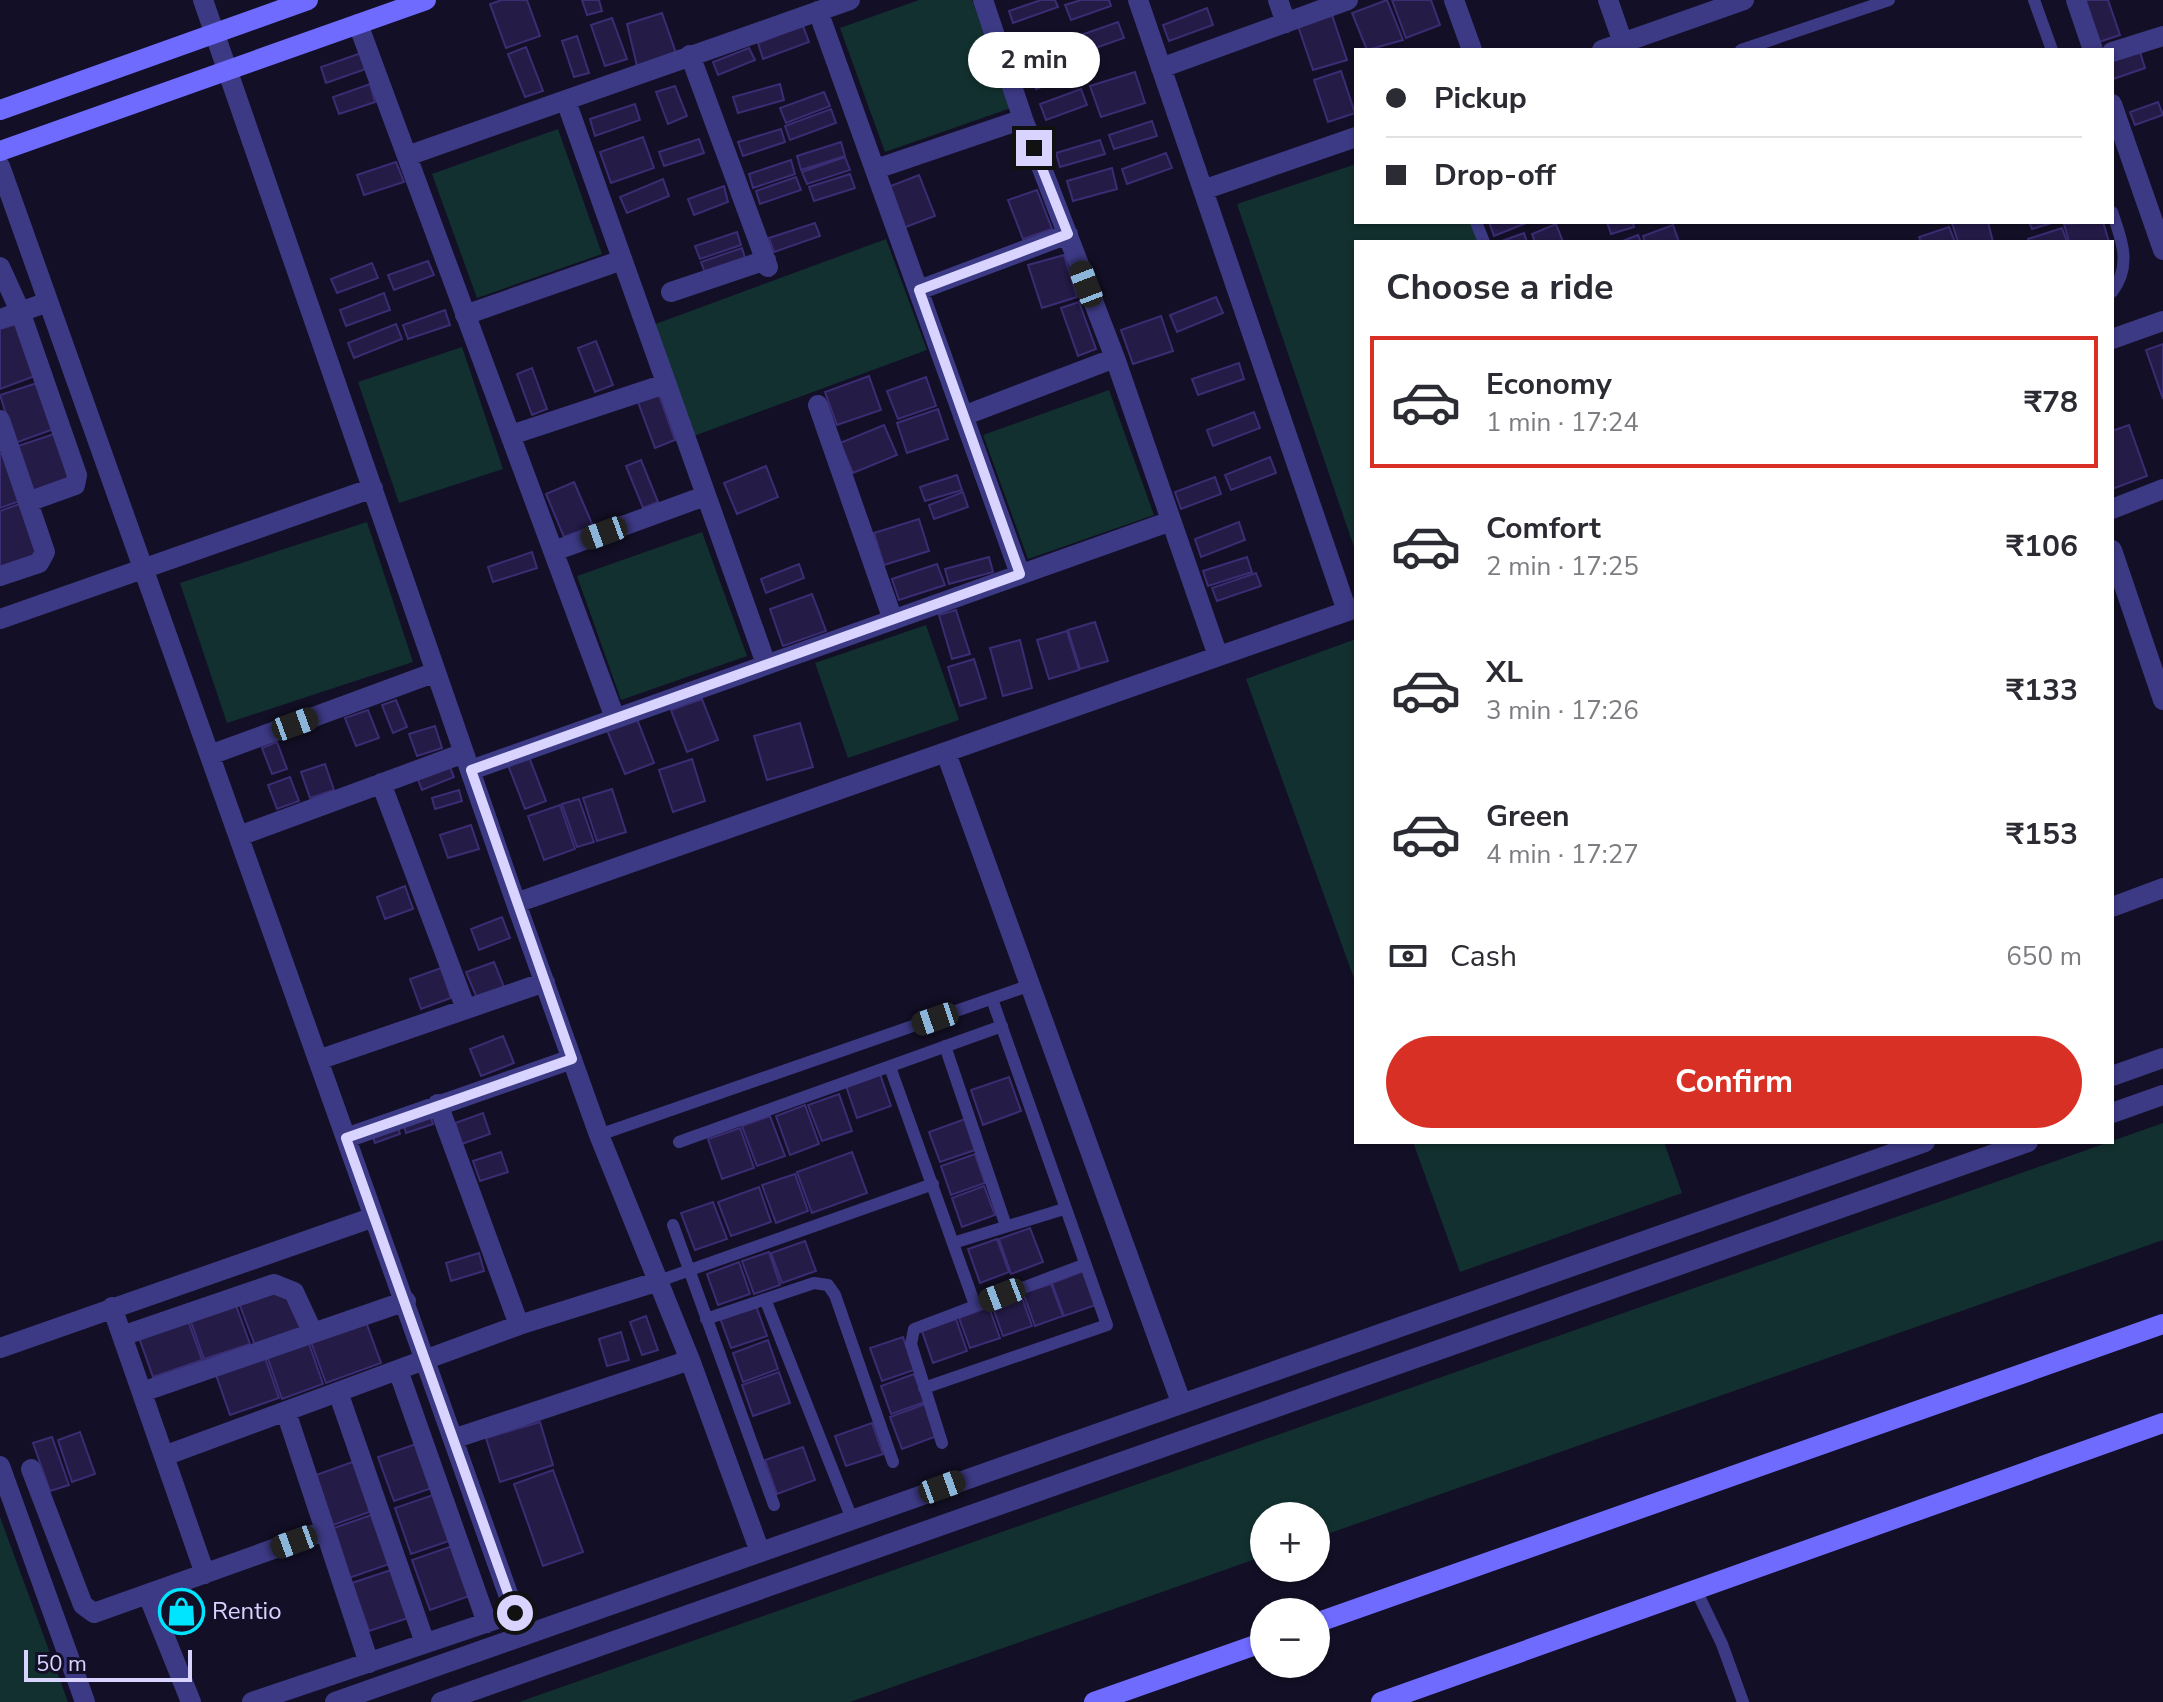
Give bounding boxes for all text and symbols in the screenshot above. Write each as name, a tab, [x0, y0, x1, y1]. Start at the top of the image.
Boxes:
callout: 2 min	[968, 32, 1100, 88]
text: 2 min	[1000, 42, 1068, 77]
text: Pickup	[1434, 78, 1527, 119]
route end	[1016, 130, 1052, 166]
text: Drop-off	[1434, 155, 1556, 196]
car	[1066, 257, 1106, 311]
text: Choose a ride	[1386, 263, 1614, 312]
text: Economy	[1486, 364, 1612, 405]
icon: car	[1390, 366, 1462, 438]
text: ₹78	[2024, 382, 2078, 423]
text: 1 min · 17:24	[1486, 405, 1639, 440]
text: Comfort	[1486, 508, 1601, 549]
icon: car	[1390, 510, 1462, 582]
car	[577, 514, 631, 552]
text: ₹106	[2006, 526, 2078, 567]
text: 2 min · 17:25	[1486, 549, 1639, 584]
text: XL	[1486, 652, 1523, 693]
icon: car	[1390, 654, 1462, 726]
text: ₹133	[2006, 670, 2078, 711]
text: 3 min · 17:26	[1486, 693, 1639, 728]
car	[268, 705, 322, 743]
text: Green	[1486, 796, 1570, 837]
icon: car	[1390, 798, 1462, 870]
text: ₹153	[2006, 814, 2078, 855]
text: 4 min · 17:27	[1486, 837, 1639, 872]
icon: cash	[1386, 934, 1430, 978]
text: Cash	[1450, 936, 1517, 977]
text: 650 m	[2006, 939, 2082, 974]
car	[908, 1000, 962, 1038]
button: Confirm	[1386, 1036, 2082, 1128]
car	[975, 1275, 1029, 1315]
car	[915, 1468, 969, 1506]
map controls	[1250, 1502, 1330, 1678]
button: +	[1250, 1502, 1330, 1582]
car	[267, 1523, 321, 1561]
shop icon: Rentio	[157, 1587, 205, 1635]
place label: Rentio	[212, 1595, 282, 1627]
route start	[497, 1595, 533, 1631]
button: −	[1250, 1598, 1330, 1678]
scale bar	[24, 1646, 192, 1682]
text: 50 m	[36, 1649, 87, 1679]

